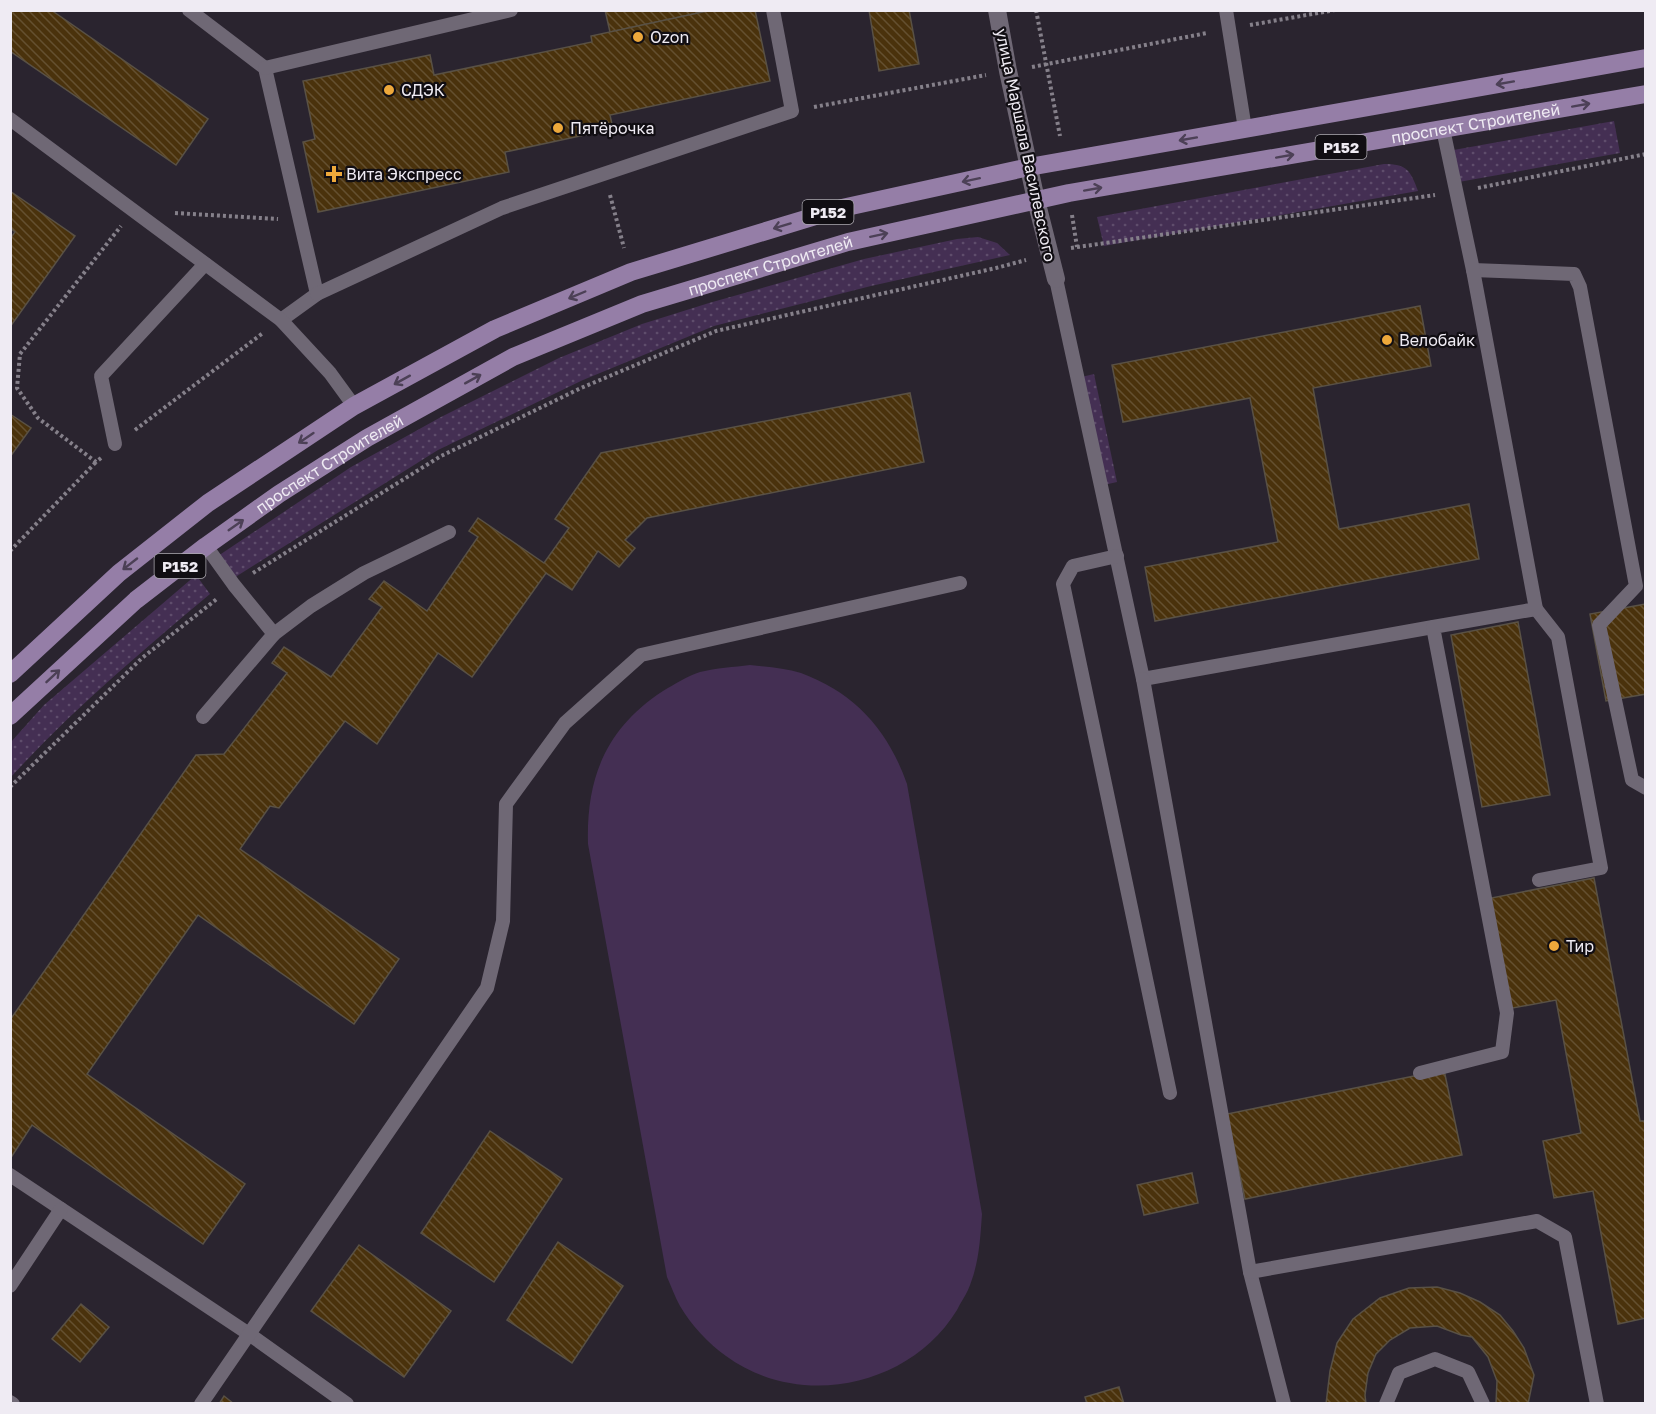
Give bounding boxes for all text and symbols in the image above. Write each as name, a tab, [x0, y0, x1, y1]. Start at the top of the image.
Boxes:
place label: Ozon	[650, 27, 689, 47]
street label: улица Маршала Василевского	[991, 27, 1061, 263]
marker: Ozon	[631, 30, 645, 44]
one-way arrow	[1496, 78, 1516, 89]
place label: СДЭК	[401, 80, 445, 100]
marker: СДЭК	[382, 83, 396, 97]
street label: проспект Строителей	[1390, 99, 1561, 148]
one-way arrow	[1571, 99, 1590, 110]
place label: Пятёрочка	[570, 118, 654, 138]
marker: Пятёрочка	[551, 121, 565, 135]
one-way arrow	[1178, 134, 1198, 145]
road number: Р152	[1316, 135, 1366, 159]
one-way arrow	[1275, 150, 1295, 161]
place label: Вита Экспресс	[346, 164, 462, 184]
marker: Вита Экспресс	[327, 167, 341, 181]
one-way arrow	[962, 174, 981, 186]
one-way arrow	[1083, 183, 1102, 194]
road number: Р152	[802, 200, 854, 224]
one-way arrow	[773, 221, 792, 232]
one-way arrow	[870, 228, 889, 240]
street label: проспект Строителей	[686, 231, 855, 300]
one-way arrow	[568, 290, 587, 301]
place label: Велобайк	[1399, 330, 1475, 350]
marker: Велобайк	[1380, 333, 1394, 347]
one-way arrow	[465, 373, 482, 385]
one-way arrow	[394, 374, 411, 386]
street label: проспект Строителей	[251, 410, 407, 518]
one-way arrow	[297, 432, 314, 445]
one-way arrow	[227, 519, 243, 531]
road number: Р152	[154, 554, 206, 578]
one-way arrow	[123, 558, 139, 571]
one-way arrow	[46, 668, 61, 683]
place label: Тир	[1566, 936, 1594, 956]
marker: Тир	[1547, 939, 1561, 953]

